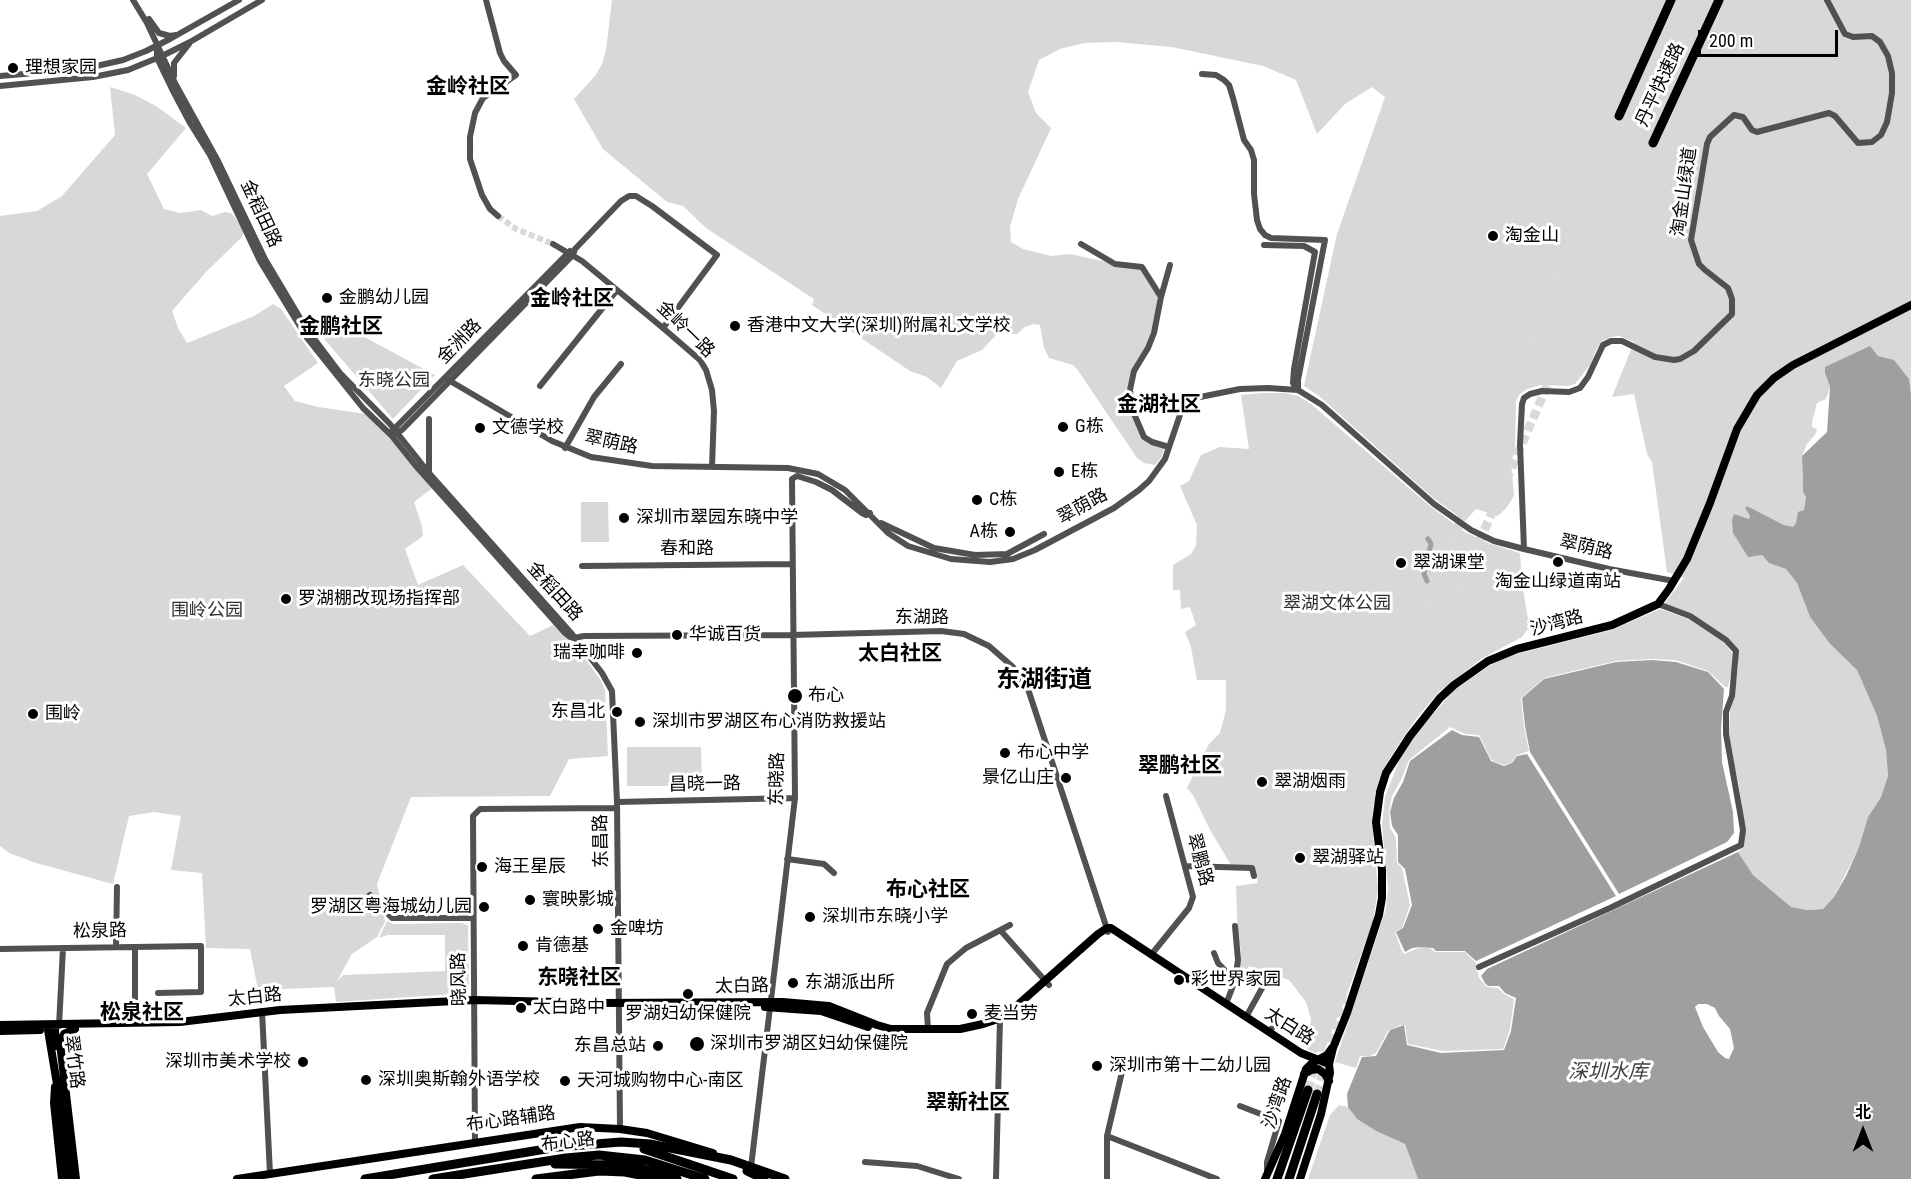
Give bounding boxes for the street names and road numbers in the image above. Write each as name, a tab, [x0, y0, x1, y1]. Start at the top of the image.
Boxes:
street label: 丹平快速路	[1632, 40, 1690, 130]
street label: 淘金山绿道	[1668, 146, 1702, 238]
street label: 金稻田路	[235, 177, 285, 251]
street label: 金岭一路	[652, 297, 718, 363]
street label: 金洲路	[433, 315, 487, 369]
street label: 翠荫路	[582, 427, 640, 459]
street label: 翠荫路	[1054, 484, 1112, 530]
street label: 翠荫路	[1557, 531, 1615, 565]
street label: 春和路	[660, 538, 714, 560]
street label: 金稻田路	[522, 558, 586, 626]
street label: 东湖路	[895, 607, 949, 629]
street label: 沙湾路	[1528, 607, 1586, 641]
street label: 东晓路	[767, 752, 789, 806]
street label: 昌晓一路	[669, 774, 741, 796]
street label: 东昌路	[591, 814, 613, 868]
street label: 翠鹏路	[1182, 831, 1216, 889]
street label: 松泉路	[73, 921, 127, 943]
street label: 晓风路	[449, 952, 471, 1006]
street label: 太白路	[715, 976, 769, 998]
street label: 太白路	[227, 984, 283, 1012]
street label: 太白路	[1260, 1004, 1318, 1050]
street label: 翠竹路	[59, 1034, 87, 1090]
street label: 沙湾路	[1259, 1074, 1297, 1132]
street label: 布心路辅路	[465, 1103, 557, 1137]
street label: 布心路	[540, 1129, 596, 1157]

